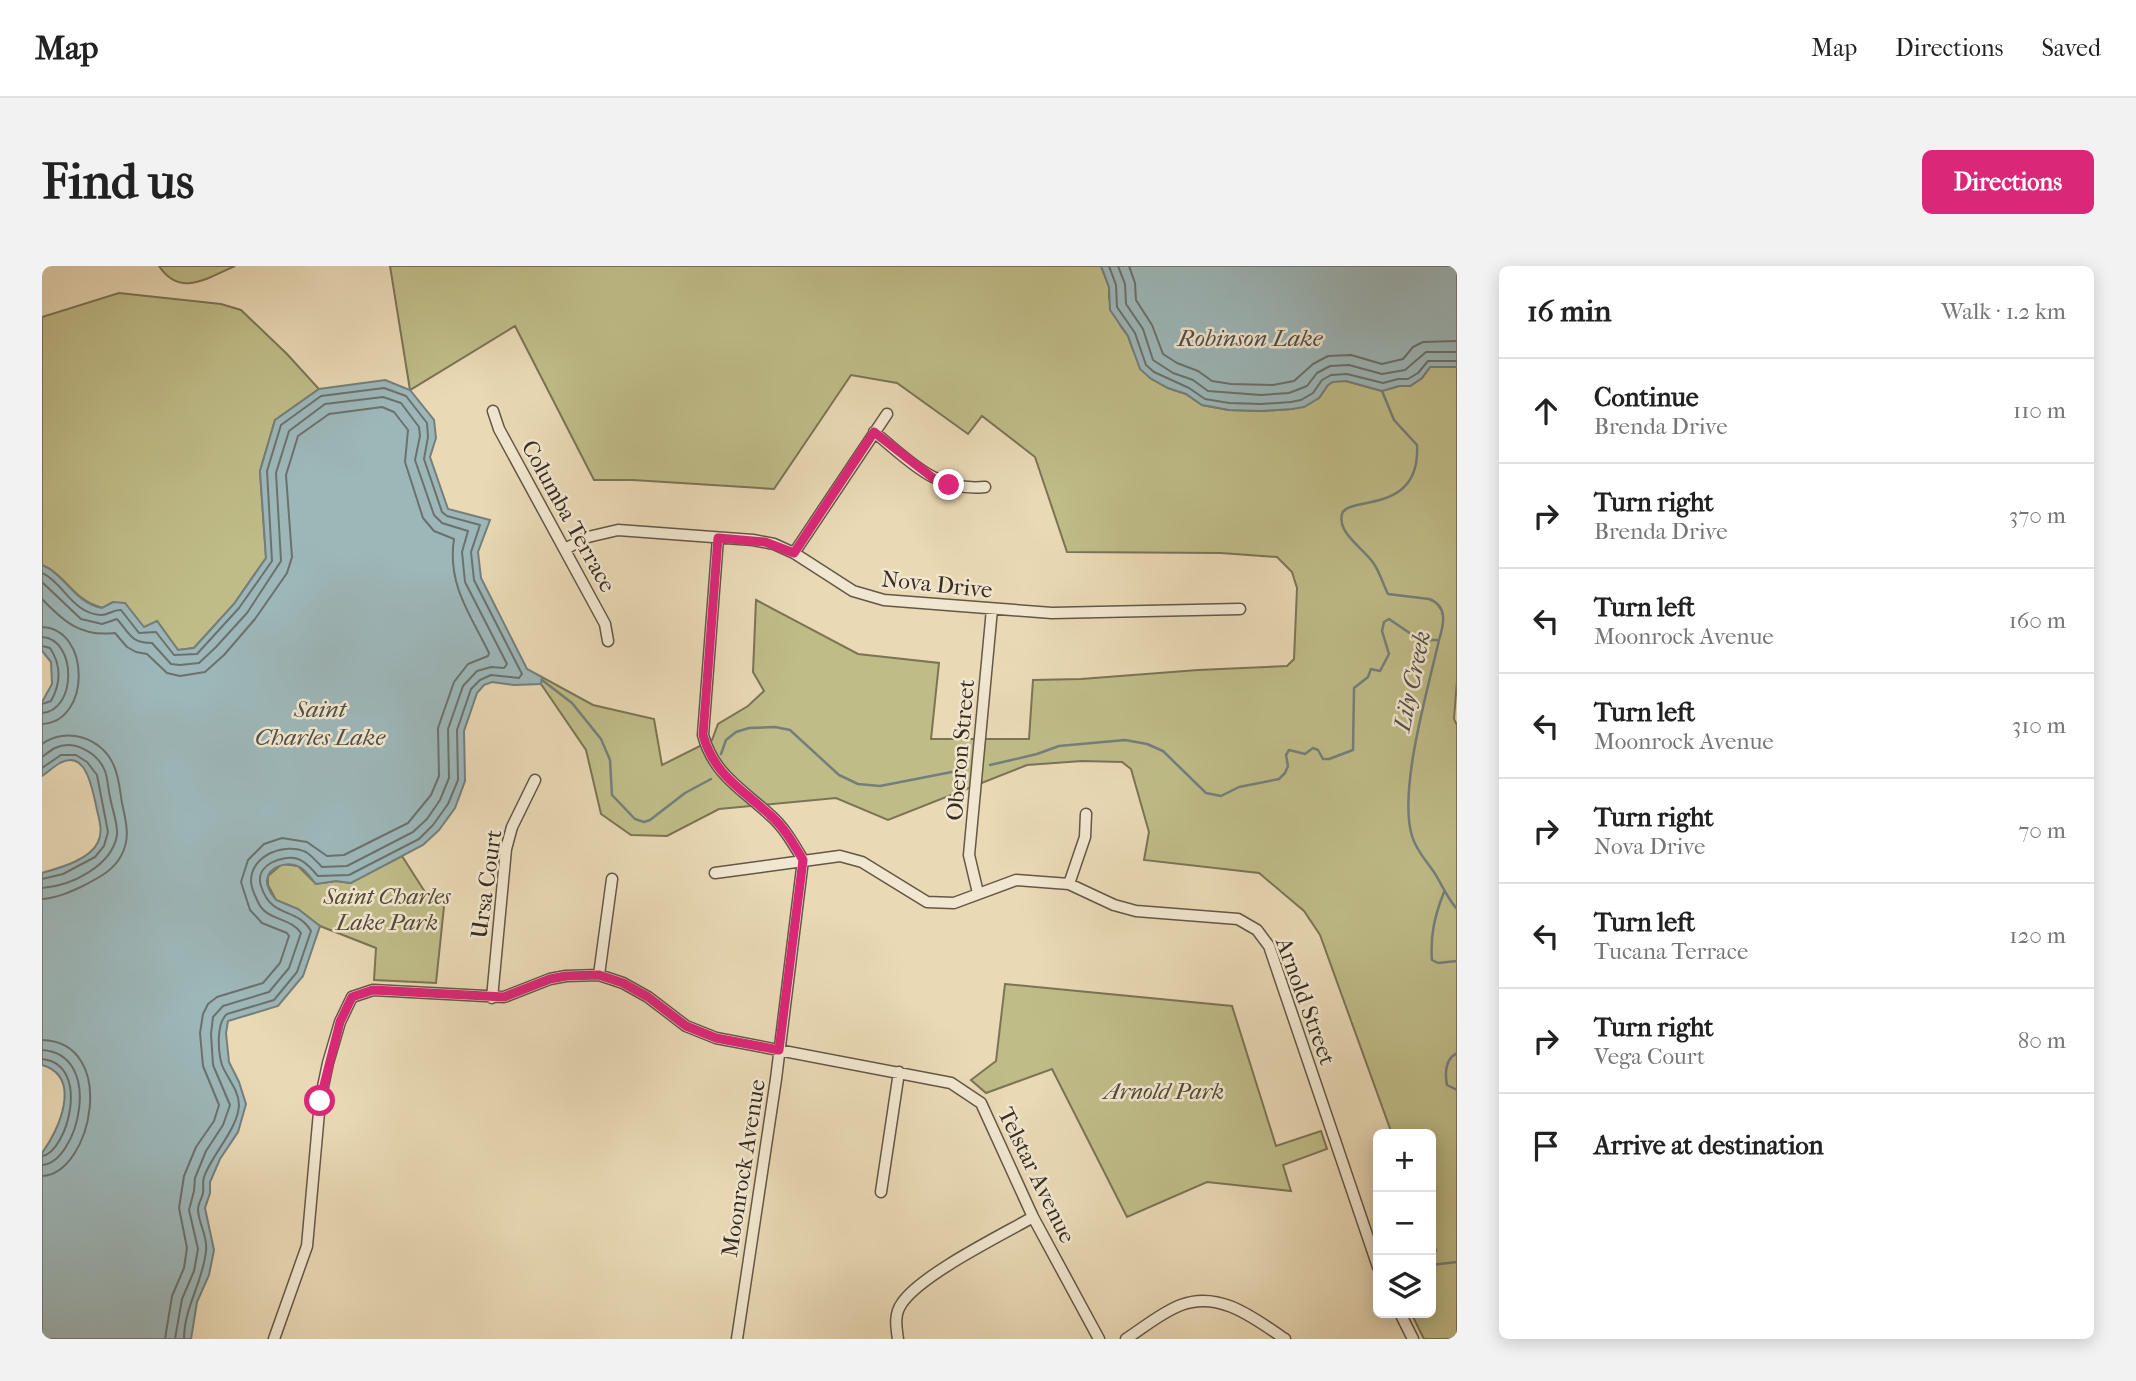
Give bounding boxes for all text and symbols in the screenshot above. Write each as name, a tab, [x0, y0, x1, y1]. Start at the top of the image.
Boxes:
text: Map	[35, 29, 98, 68]
text: Map	[1811, 34, 1857, 62]
text: Directions	[1895, 34, 2003, 62]
text: Saved	[2041, 34, 2101, 62]
button: Directions	[1922, 150, 2094, 214]
text: Find us	[42, 153, 194, 211]
text: 16 min	[1527, 294, 1611, 329]
text: Walk · 1.2 km	[1941, 298, 2066, 325]
water label: Robinson Lake	[1176, 324, 1324, 352]
text: Continue	[1594, 382, 1699, 413]
icon: ahead	[1527, 392, 1565, 430]
text: 110 m	[2013, 397, 2066, 424]
text: Brenda Drive	[1594, 413, 1728, 440]
street label: Columba Terrace	[516, 436, 621, 597]
route end	[933, 469, 964, 500]
text: Turn right	[1594, 487, 1714, 518]
icon: right	[1527, 497, 1565, 535]
text: 370 m	[2009, 502, 2066, 529]
text: Brenda Drive	[1594, 518, 1728, 545]
street label: Nova Drive	[880, 565, 994, 604]
text: Turn left	[1594, 592, 1695, 623]
icon: left	[1527, 602, 1565, 640]
text: 160 m	[2009, 607, 2066, 634]
text: Moonrock Avenue	[1594, 623, 1774, 650]
water label: Lily Creek	[1387, 628, 1436, 736]
street label: Oberon Street	[941, 678, 980, 822]
water label: Saint Charles Lake	[255, 695, 386, 751]
text: Turn left	[1594, 697, 1695, 728]
icon: left	[1527, 707, 1565, 745]
text: 310 m	[2012, 712, 2066, 739]
text: Moonrock Avenue	[1594, 728, 1774, 755]
text: Turn right	[1594, 802, 1714, 833]
icon: right	[1527, 812, 1565, 850]
text: 70 m	[2018, 817, 2066, 844]
street label: Ursa Court	[465, 828, 508, 940]
text: Nova Drive	[1594, 833, 1705, 860]
park label: Saint Charles Lake Park	[323, 883, 451, 936]
text: Turn left	[1594, 907, 1695, 938]
icon: left	[1527, 917, 1565, 955]
text: 120 m	[2009, 922, 2066, 949]
street label: Arnold Street	[1270, 933, 1341, 1069]
text: Tucana Terrace	[1594, 938, 1748, 965]
text: Turn right	[1594, 1012, 1714, 1043]
icon: right	[1527, 1022, 1565, 1060]
text: 80 m	[2018, 1027, 2066, 1054]
text: Vega Court	[1594, 1043, 1705, 1070]
street label: Moonrock Avenue	[716, 1077, 771, 1259]
park label: Arnold Park	[1101, 1078, 1224, 1105]
route start	[304, 1085, 335, 1116]
street label: Telstar Avenue	[992, 1103, 1081, 1247]
icon: arrive	[1527, 1127, 1565, 1165]
map controls	[1373, 1129, 1436, 1318]
button: +	[1373, 1129, 1436, 1192]
text: Arrive at destination	[1594, 1130, 1824, 1161]
button: −	[1373, 1192, 1436, 1255]
button: layers	[1373, 1255, 1436, 1318]

